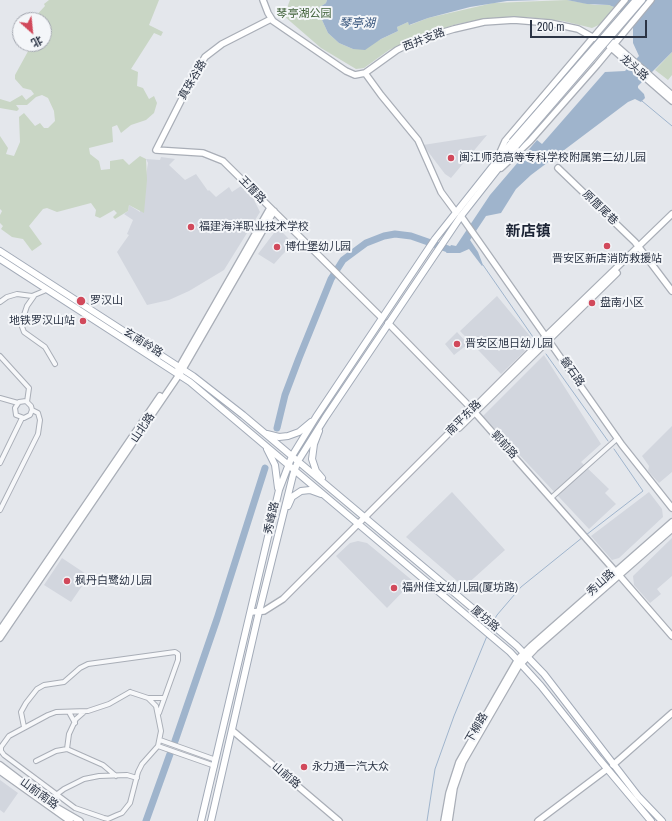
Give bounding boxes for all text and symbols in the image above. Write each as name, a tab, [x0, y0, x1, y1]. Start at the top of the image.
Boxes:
park label: 琴亭湖公园	[277, 7, 331, 21]
north arrow	[12, 12, 52, 52]
scale bar	[532, 12, 649, 38]
water label: 琴亭湖	[339, 17, 375, 31]
text: 200 m	[537, 19, 564, 35]
street label: 西井支路	[401, 26, 447, 54]
text: 北	[29, 33, 45, 51]
street label: 龙头路	[617, 52, 651, 84]
street label: 真珠谷路	[176, 58, 210, 102]
place label: 闽江师范高等专科学校附属第二幼儿园	[459, 151, 646, 165]
marker: 闽江师范高等专科学校附属第二幼儿园	[446, 153, 456, 163]
street label: 王厝路	[236, 174, 268, 206]
street label: 原厝尾巷	[580, 188, 620, 228]
place label: 福建海洋职业技术学校	[199, 220, 309, 234]
marker: 福建海洋职业技术学校	[186, 222, 196, 232]
district label: 新店镇	[506, 223, 550, 241]
place label: 博仕堡幼儿园	[285, 240, 351, 254]
marker: 晋安区新店消防救援站	[602, 241, 612, 251]
marker: 博仕堡幼儿园	[272, 242, 282, 252]
place label: 晋安区新店消防救援站	[552, 252, 662, 266]
place label: 罗汉山	[90, 294, 123, 308]
marker: 罗汉山	[75, 295, 87, 307]
place label: 盘南小区	[600, 296, 644, 310]
marker: 盘南小区	[587, 298, 597, 308]
place label: 地铁罗汉山站	[9, 314, 75, 328]
marker: 地铁罗汉山站	[78, 316, 88, 326]
street label: 玄南岭路	[121, 326, 165, 360]
place label: 晋安区旭日幼儿园	[465, 337, 553, 351]
marker: 晋安区旭日幼儿园	[452, 339, 462, 349]
street label: 磐石路	[557, 355, 587, 389]
street label: 南平东路	[444, 398, 484, 438]
street label: 山北路	[128, 411, 158, 445]
street label: 郭前路	[488, 428, 520, 462]
street label: 秀峰路	[262, 500, 282, 536]
street label: 秀山路	[584, 567, 618, 599]
place label: 枫丹白鹭幼儿园	[75, 574, 152, 588]
marker: 枫丹白鹭幼儿园	[62, 576, 72, 586]
place label: 福州佳文幼儿园(厦坊路)	[402, 581, 518, 595]
marker: 福州佳文幼儿园(厦坊路)	[389, 583, 399, 593]
street label: 厦坊路	[468, 603, 502, 635]
street label: 下柳路	[463, 710, 491, 746]
street label: 山前路	[269, 760, 303, 792]
place label: 永力通一汽大众	[312, 760, 389, 774]
marker: 永力通一汽大众	[299, 762, 309, 772]
street label: 山前南路	[17, 776, 61, 812]

